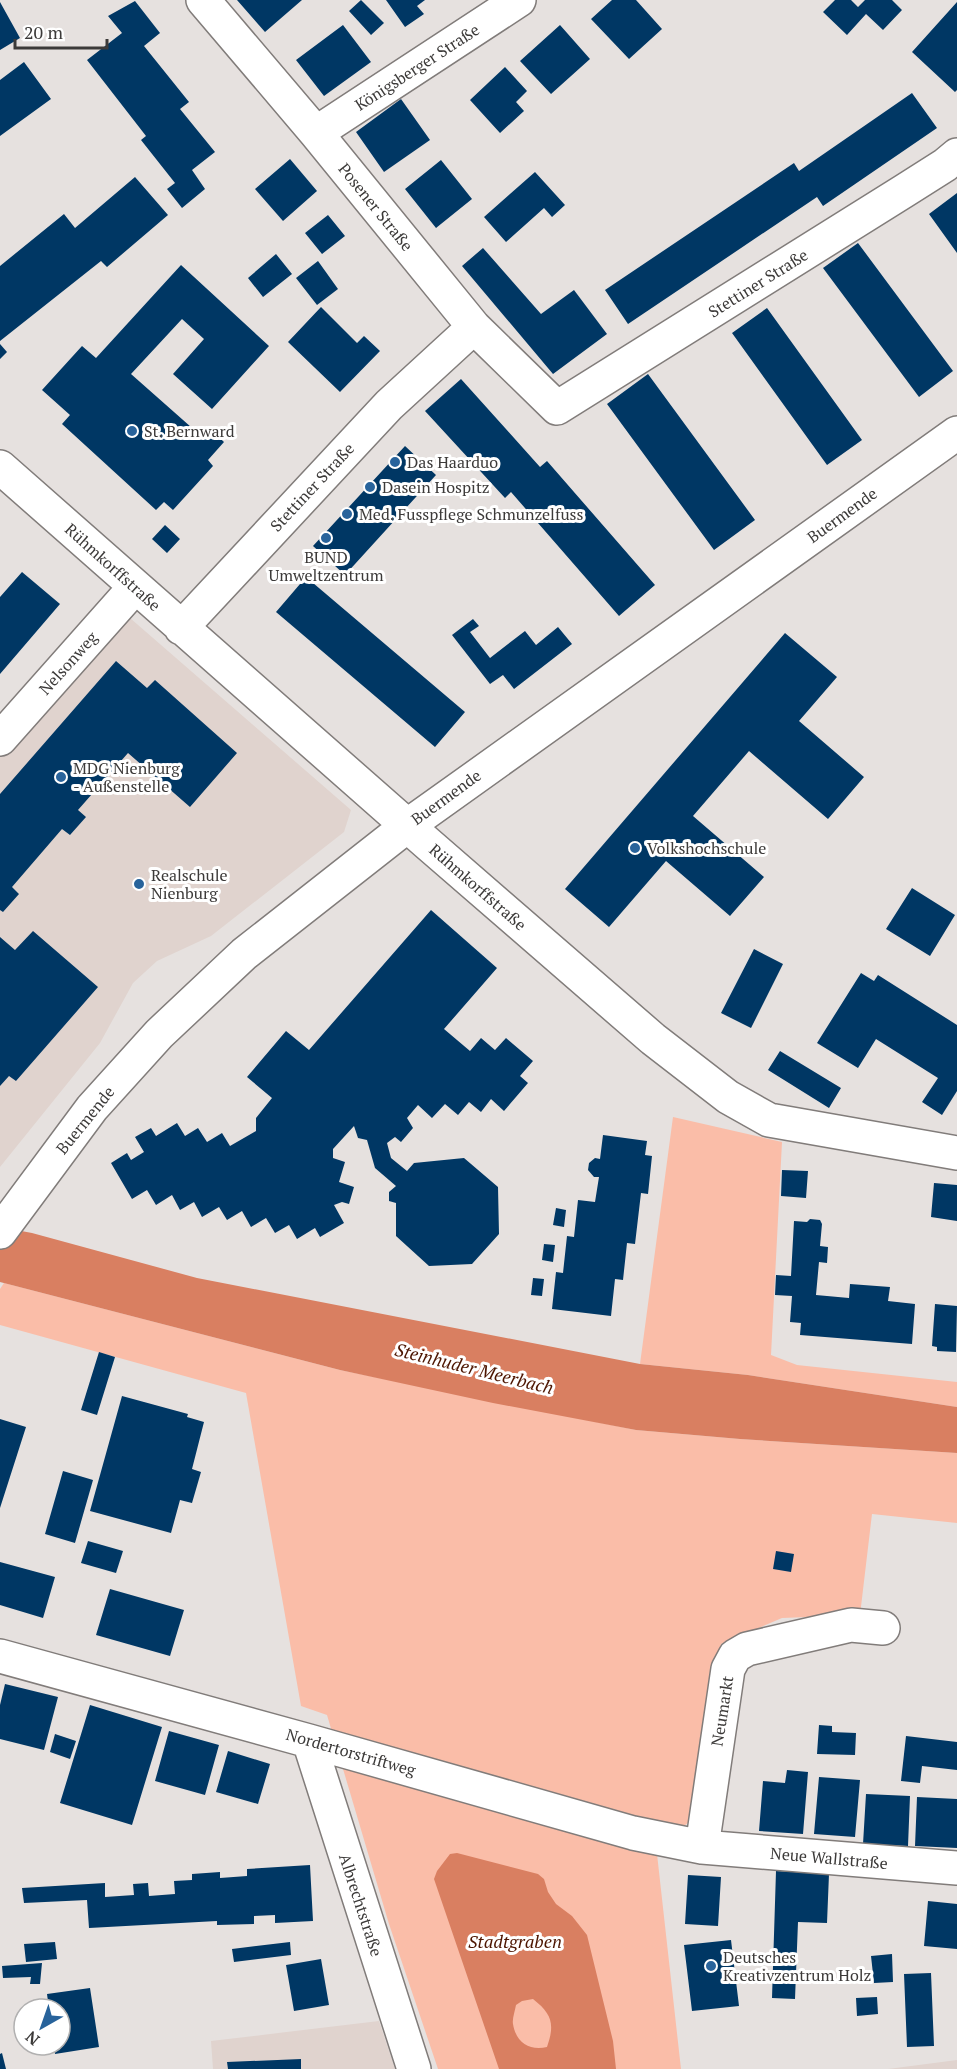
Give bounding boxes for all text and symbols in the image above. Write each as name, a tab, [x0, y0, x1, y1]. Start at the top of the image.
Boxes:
scale bar	[15, 12, 106, 50]
street label: Königsberger Straße	[350, 18, 484, 116]
text: 20 m	[24, 20, 64, 44]
street label: Posener Straße	[334, 158, 418, 256]
street label: Stettiner Straße	[704, 244, 812, 322]
place label: St. Bernward	[144, 420, 235, 442]
marker: St. Bernward	[125, 424, 139, 438]
street label: Stettiner Straße	[265, 438, 359, 536]
place label: Das Haarduo	[407, 451, 498, 473]
marker: Das Haarduo	[388, 455, 402, 469]
place label: Dasein Hospitz	[382, 476, 490, 498]
marker: Dasein Hospitz	[363, 480, 377, 494]
street label: Buermende	[803, 482, 881, 548]
place label: Med. Fusspflege Schmunzelfuss	[359, 503, 583, 525]
marker: Med. Fusspflege Schmunzelfuss	[340, 507, 354, 521]
street label: Rühmkorffstraße	[60, 518, 166, 616]
marker: BUND Umweltzentrum	[319, 531, 333, 545]
place label: BUND Umweltzentrum	[268, 546, 384, 586]
street label: Nelsonweg	[34, 626, 103, 699]
place label: MDG Nienburg - Außenstelle	[73, 757, 180, 797]
street label: Buermende	[407, 764, 485, 830]
marker: MDG Nienburg - Außenstelle	[54, 770, 68, 784]
place label: Volkshochschule	[647, 837, 766, 859]
street label: Rühmkorffstraße	[425, 839, 531, 935]
marker: Volkshochschule	[628, 841, 642, 855]
place label: Realschule Nienburg	[151, 864, 228, 904]
marker: Realschule Nienburg	[132, 877, 146, 891]
street label: Buermende	[51, 1081, 119, 1159]
water label: Steinhuder Meerbach	[392, 1337, 556, 1399]
street label: Neumarkt	[706, 1674, 738, 1748]
street label: Nordertorstriftweg	[284, 1723, 419, 1781]
street label: Neue Wallstraße	[769, 1842, 889, 1874]
street label: Albrechtstraße	[334, 1851, 388, 1959]
water label: Stadtgraben	[468, 1929, 562, 1953]
place label: Deutsches Kreativzentrum Holz	[723, 1946, 871, 1986]
marker: Deutsches Kreativzentrum Holz	[704, 1959, 718, 1973]
north arrow	[12, 1997, 72, 2057]
text: N	[21, 2026, 44, 2051]

